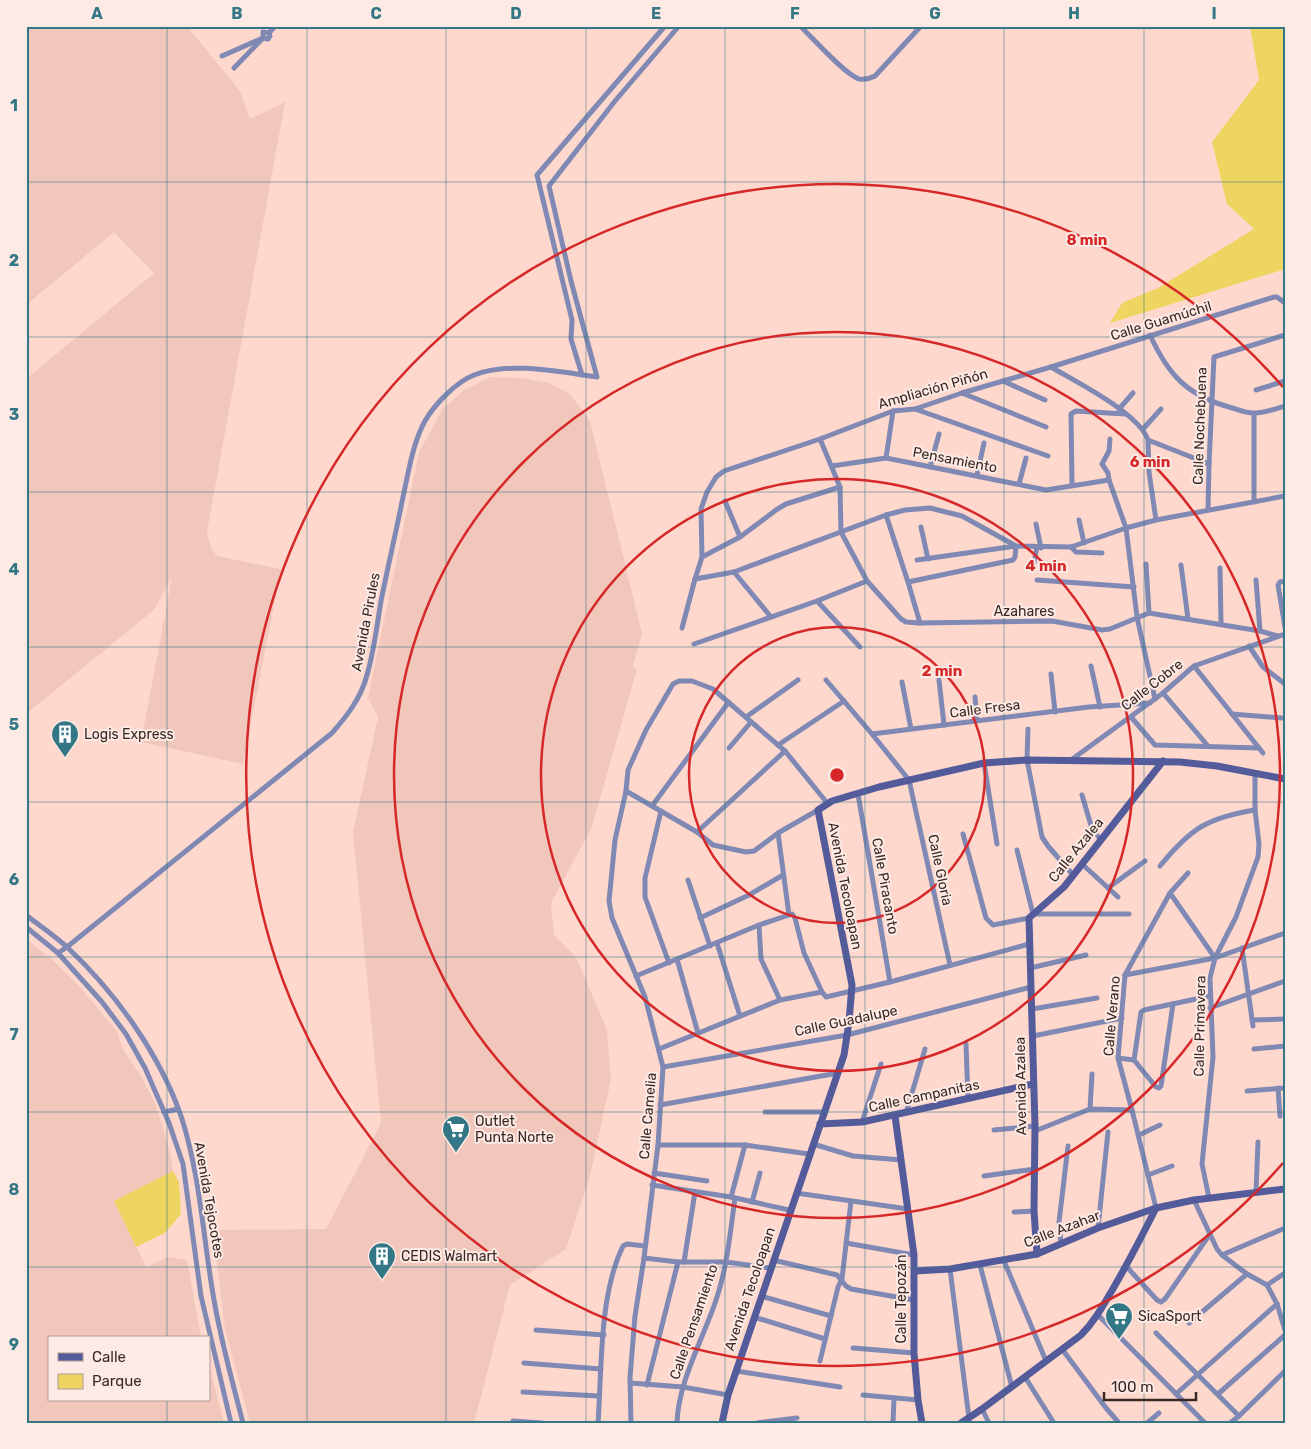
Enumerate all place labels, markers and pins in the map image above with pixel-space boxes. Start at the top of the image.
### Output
building icon: Logis Express [50,719,80,758]
place label: Logis Express [84,726,174,743]
centre of rings [828,766,846,784]
place label: Outlet Punta Norte [475,1113,554,1146]
supermarket icon: Outlet Punta Norte [441,1114,471,1153]
building icon: CEDIS Walmart [367,1241,397,1280]
place label: CEDIS Walmart [401,1248,498,1265]
supermarket icon: SicaSport [1104,1301,1134,1340]
place label: SicaSport [1138,1308,1202,1325]

